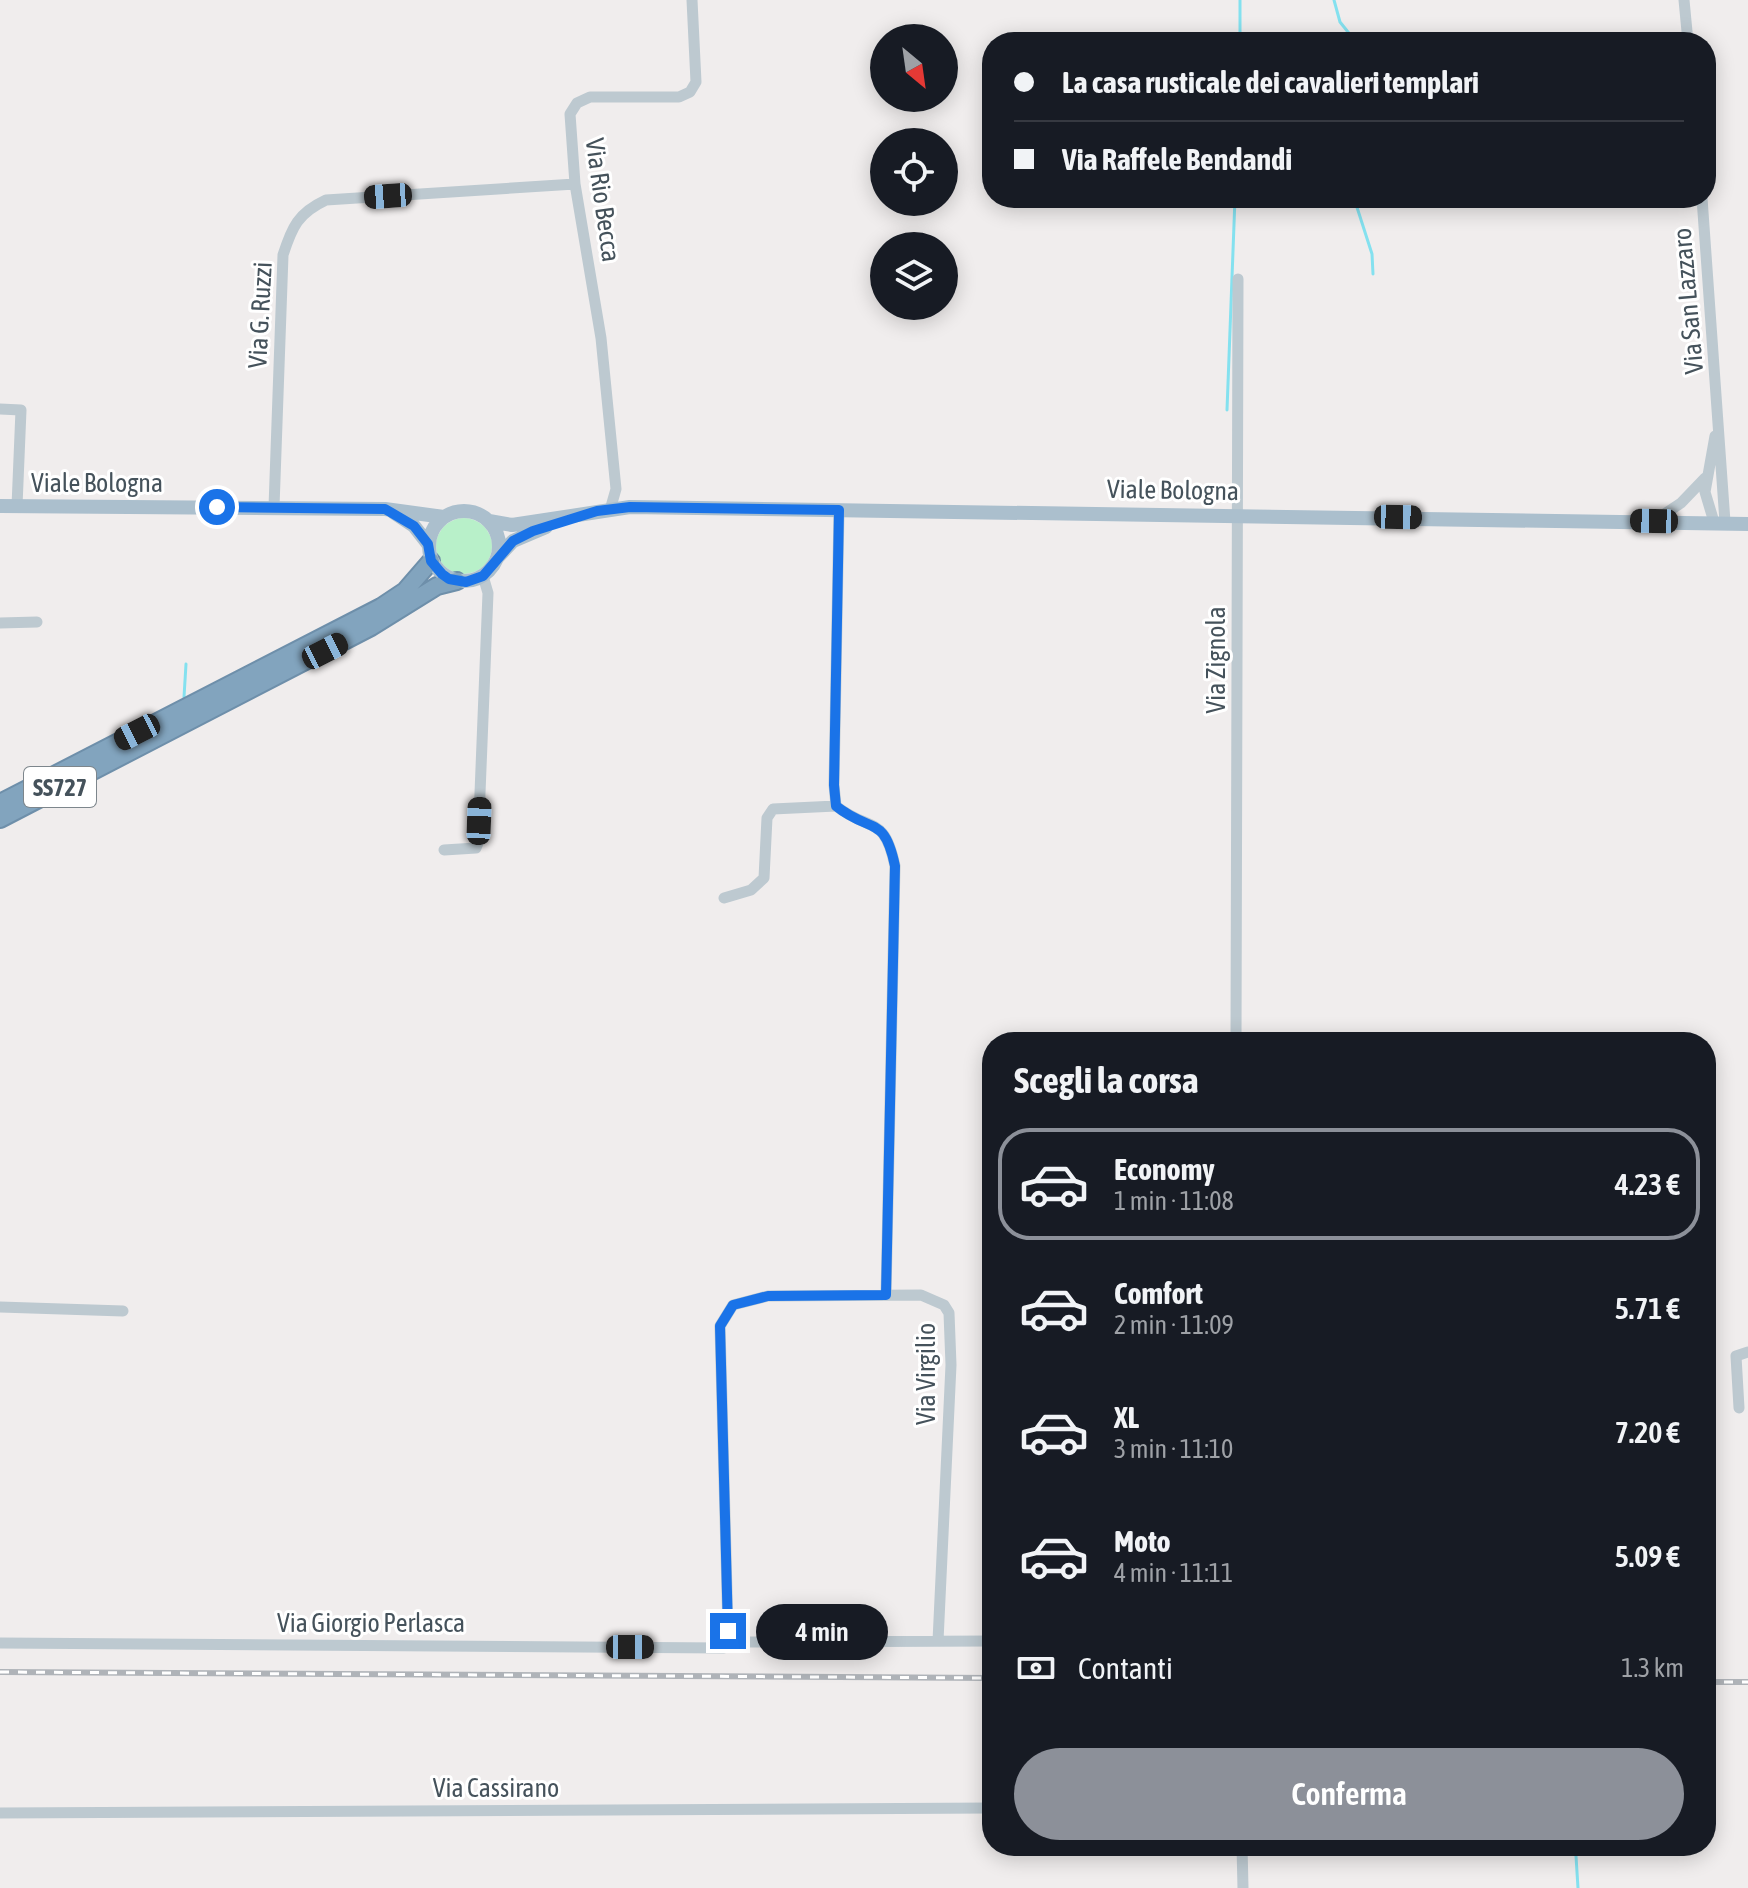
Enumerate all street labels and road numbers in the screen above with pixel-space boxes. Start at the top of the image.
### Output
street label: Via Rio Becca [579,136,627,264]
street label: Via San Lazzaro [1667,227,1709,375]
street label: Via G. Ruzzi [242,261,278,369]
street label: Viale Bologna [31,468,163,498]
street label: Viale Bologna [1107,474,1239,506]
street label: Via Zignola [1201,606,1231,714]
road number: SS727 [24,767,96,807]
street label: Via Virgilio [911,1323,941,1425]
street label: Via Giorgio Perlasca [277,1608,465,1638]
street label: Via Cassirano [433,1773,559,1803]

